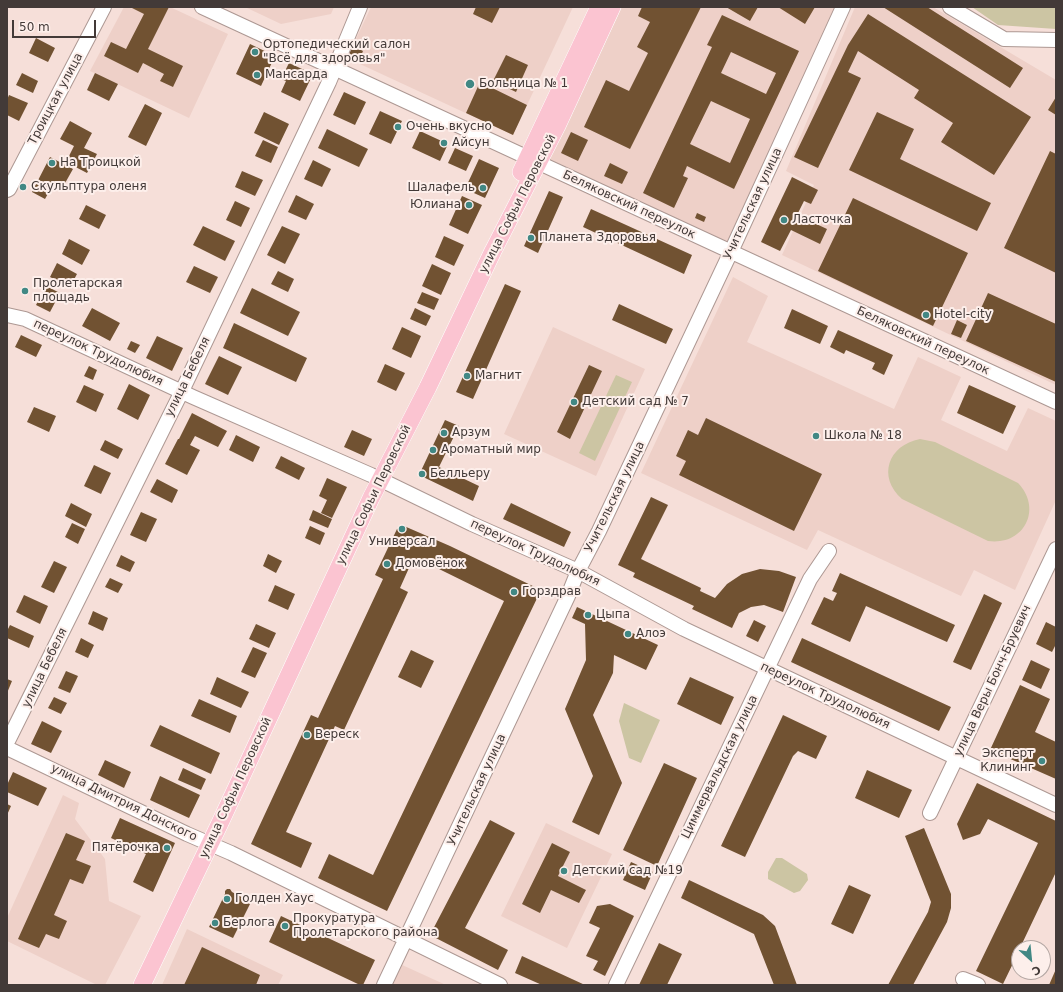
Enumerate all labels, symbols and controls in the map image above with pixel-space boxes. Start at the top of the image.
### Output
scale bar [14,12,98,38]
text: 50 m [19,20,50,34]
place label: Ортопедический салон "Всё для здоровья" [263,38,410,66]
marker: Ортопедический салон "Всё для здоровья" [250,47,260,57]
street label: Троицкая улица [26,51,86,147]
place label: Мансарда [265,68,328,82]
marker: Мансарда [252,70,262,80]
place label: Больница № 1 [479,77,568,91]
marker: Больница № 1 [464,78,476,90]
place label: Очень вкусно [406,120,492,134]
marker: Очень вкусно [393,122,403,132]
street label: улица Софьи Перовской [477,132,559,276]
place label: Айсун [452,136,490,150]
marker: Айсун [439,138,449,148]
street label: Учительская улица [721,146,785,262]
place label: На Троицкой [60,156,141,170]
marker: На Троицкой [47,158,57,168]
street label: Беляковский переулок [560,168,698,242]
place label: Скульптура оленя [31,180,147,194]
place label: Шалафель [407,181,475,195]
marker: Скульптура оленя [18,182,28,192]
marker: Шалафель [478,183,488,193]
place label: Юлиана [410,198,461,212]
marker: Юлиана [464,200,474,210]
place label: Ласточка [792,213,851,227]
marker: Ласточка [779,215,789,225]
place label: Планета Здоровья [539,231,656,245]
marker: Планета Здоровья [526,233,536,243]
place label: Пролетарская площадь [33,277,122,305]
marker: Пролетарская площадь [20,286,30,296]
street label: Беляковский переулок [854,304,992,378]
place label: Hotel-city [934,308,992,322]
marker: Hotel-city [921,310,931,320]
street label: переулок Трудолюбия [31,317,165,389]
street label: улица Бебеля [162,335,214,419]
place label: Магнит [475,369,522,383]
marker: Магнит [462,371,472,381]
place label: Детский сад № 7 [582,395,689,409]
marker: Детский сад № 7 [569,397,579,407]
street label: улица Софьи Перовской [334,423,414,567]
place label: Арзум [452,426,490,440]
marker: Арзум [439,428,449,438]
place label: Школа № 18 [824,429,902,443]
marker: Школа № 18 [811,431,821,441]
street label: Учительская улица [582,439,648,555]
place label: Ароматный мир [441,443,541,457]
marker: Ароматный мир [428,445,438,455]
place label: Белльеру [430,467,490,481]
marker: Белльеру [417,469,427,479]
street label: переулок Трудолюбия [468,517,602,589]
marker: Универсал [397,524,407,534]
place label: Универсал [369,535,435,549]
place label: Домовёнок [395,557,465,571]
marker: Домовёнок [382,559,392,569]
place label: Горздрав [522,585,581,599]
marker: Горздрав [509,587,519,597]
street label: улица Веры Бонч-Бруевич [951,603,1035,759]
place label: Цыпа [596,608,630,622]
marker: Цыпа [583,610,593,620]
street label: улица Бебеля [19,626,71,710]
place label: Алоэ [636,627,666,641]
marker: Алоэ [623,629,633,639]
street label: переулок Трудолюбия [758,660,892,732]
street label: Циммервальдская улица [679,693,761,841]
street label: улица Софьи Перовской [197,715,275,861]
place label: Вереск [315,728,359,742]
marker: Вереск [302,730,312,740]
street label: Учительская улица [445,732,509,848]
place label: Эксперт Клининг [980,747,1034,775]
marker: Эксперт Клининг [1037,756,1047,766]
street label: улица Дмитрия Донского [49,761,199,845]
place label: Пятёрочка [92,841,159,855]
marker: Пятёрочка [162,843,172,853]
place label: Детский сад №19 [572,864,683,878]
marker: Детский сад №19 [559,866,569,876]
place label: Голден Хаус [235,892,314,906]
marker: Голден Хаус [222,894,232,904]
place label: Прокуратура Пролетарского района [293,912,438,940]
place label: Берлога [223,916,275,930]
marker: Берлога [210,918,220,928]
marker: Прокуратура Пролетарского района [280,921,290,931]
north arrow [1011,940,1051,980]
text: С [1030,963,1043,978]

